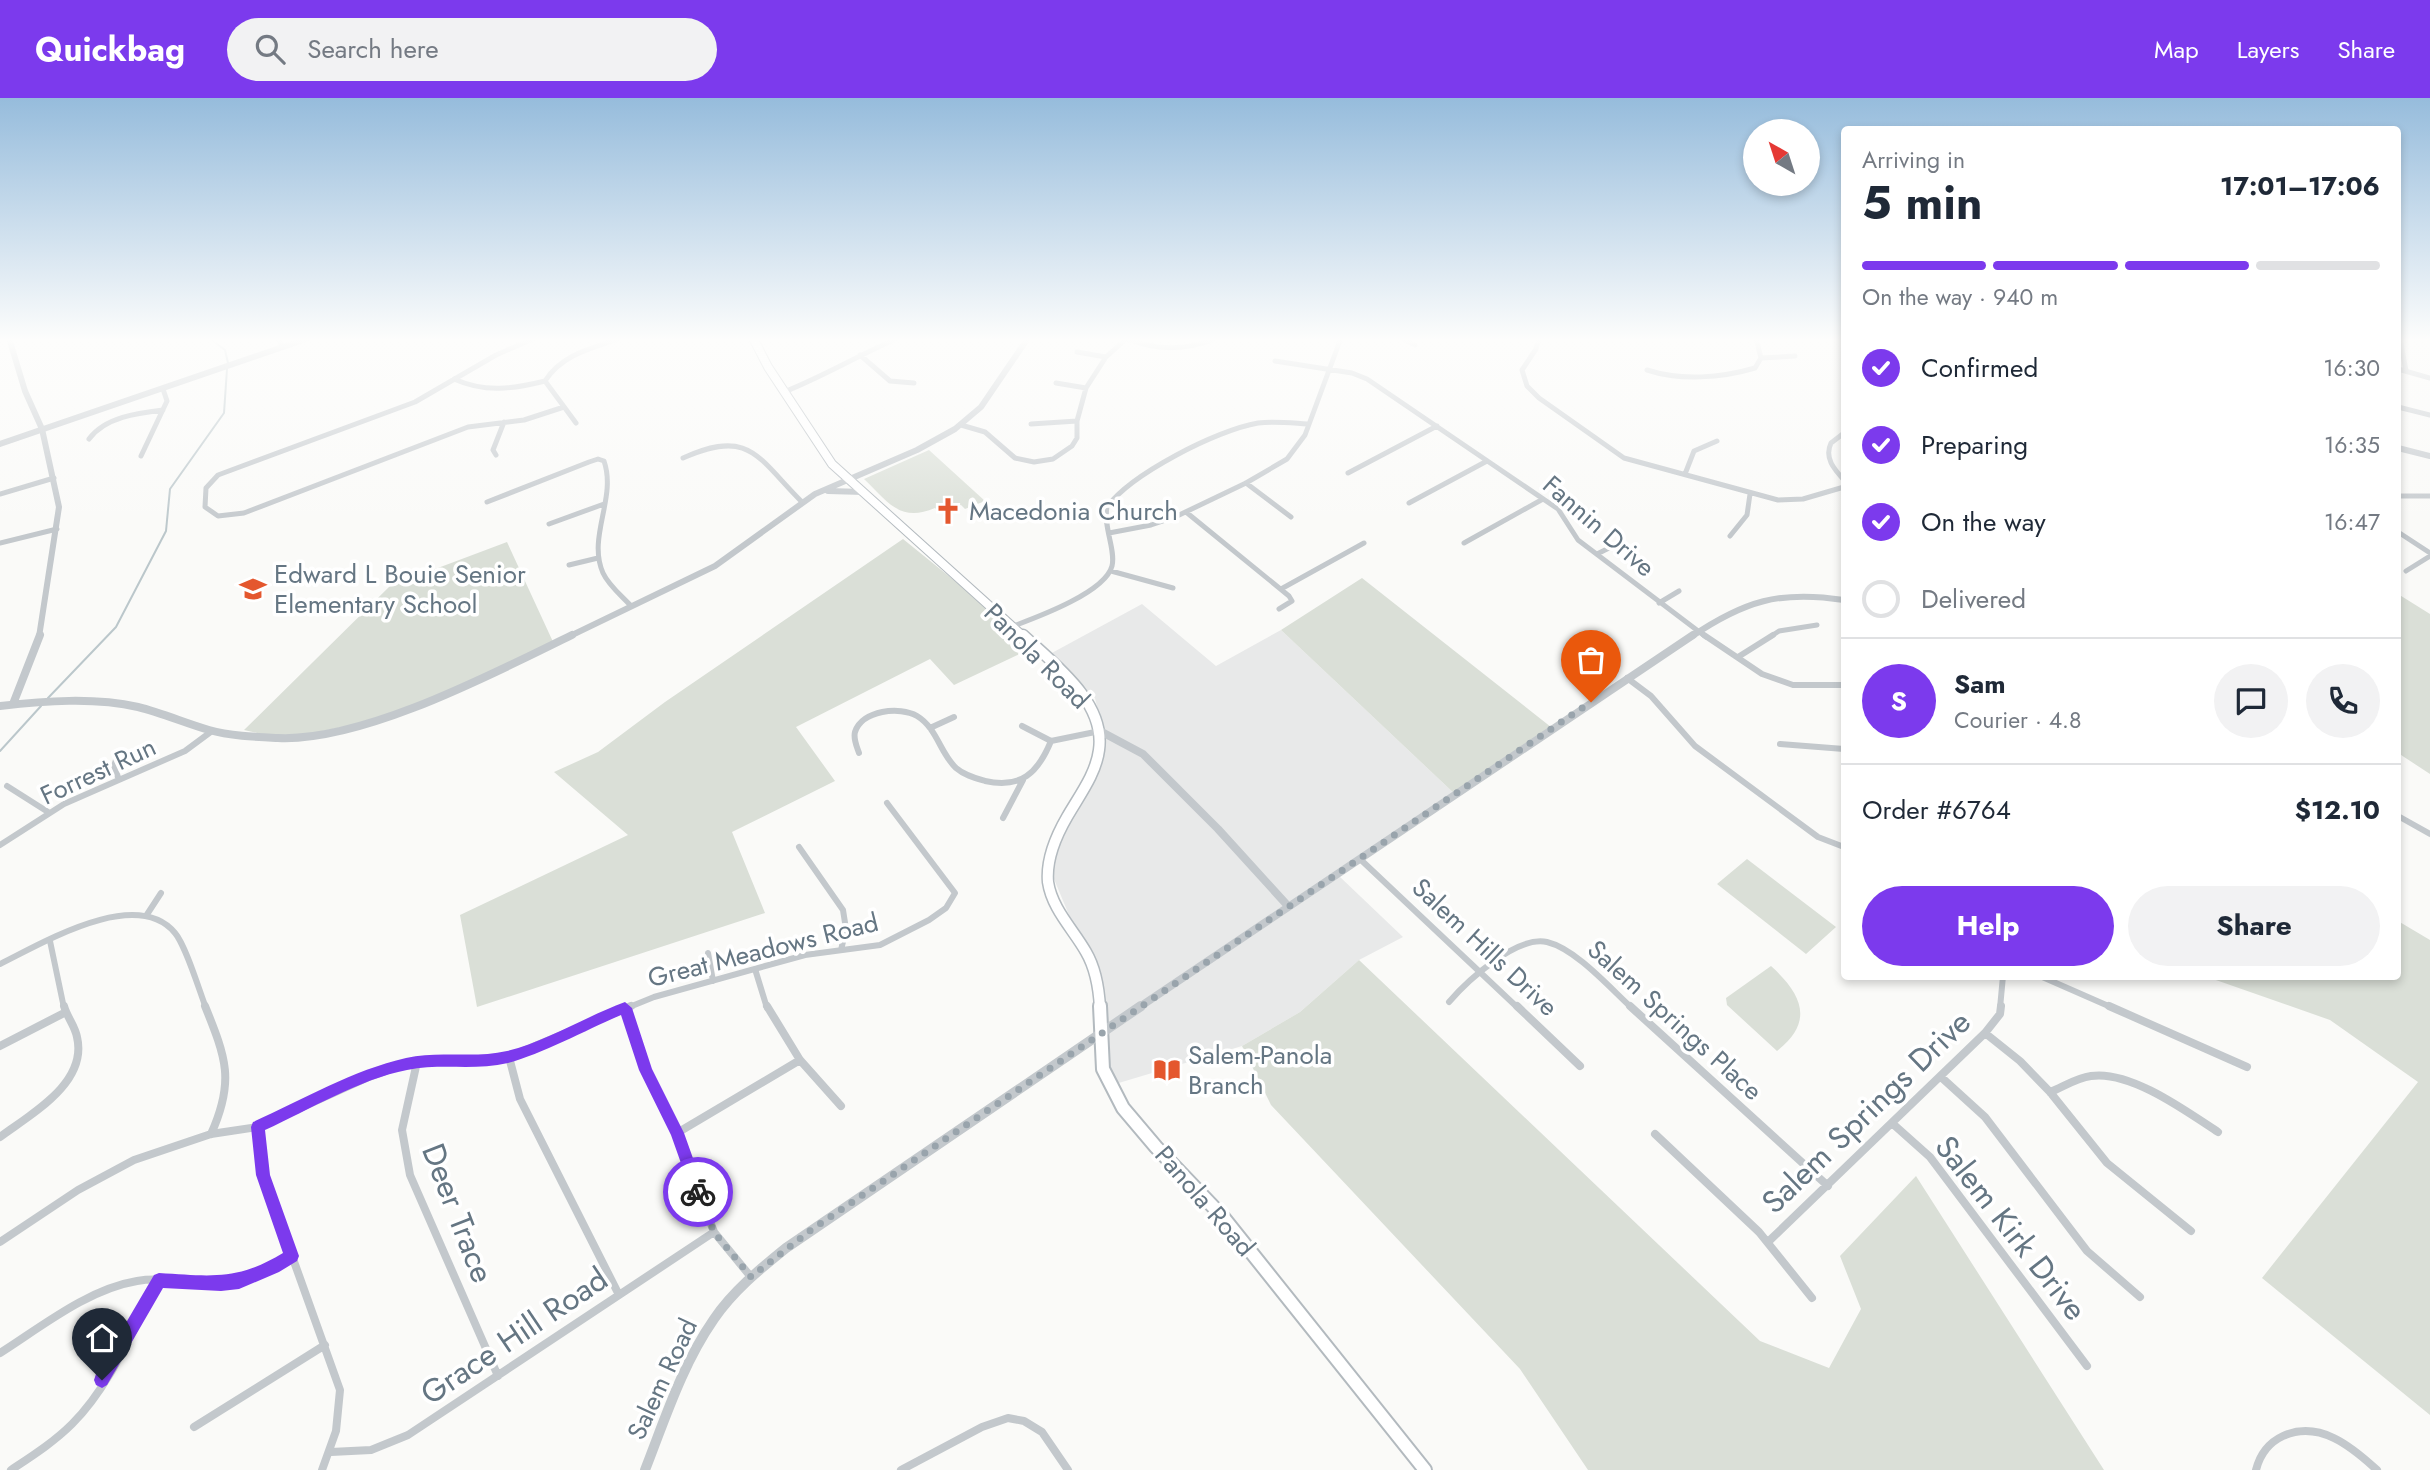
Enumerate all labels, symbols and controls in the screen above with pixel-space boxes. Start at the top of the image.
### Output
search box [227,18,717,81]
text: Quickbag [35,26,185,73]
icon: search [251,30,289,68]
text: Search here [307,30,439,68]
text: Map [2154,32,2199,67]
text: Layers [2237,32,2299,67]
text: Share [2337,32,2395,67]
north arrow [1743,119,1820,196]
map controls [1743,119,1820,196]
text: Arriving in [1862,143,1965,177]
text: 17:01–17:06 [2220,167,2380,205]
text: 5 min [1862,170,1982,236]
text: On the way · 940 m [1862,280,2058,314]
icon: check [1862,349,1900,387]
text: Confirmed [1921,349,2038,387]
text: 16:30 [2323,351,2380,385]
icon: check [1862,426,1900,464]
text: Preparing [1921,426,2028,464]
text: 16:35 [2324,428,2380,462]
street label: Fannin Drive [1534,466,1664,586]
place label: Macedonia Church [969,492,1178,530]
church icon: Macedonia Church [933,496,963,526]
icon: check [1862,503,1900,541]
text: On the way [1921,503,2046,541]
text: 16:47 [2324,505,2380,539]
place label: Edward L Bouie Senior Elementary School [274,555,526,623]
school or university icon: Edward L Bouie Senior Elementary School [238,574,268,604]
text: Delivered [1921,580,2026,618]
street label: Panola Road [975,594,1099,718]
pin [1561,630,1621,702]
icon: bag [1572,641,1610,679]
button: chat [2214,664,2288,738]
button: phone [2306,664,2380,738]
text: Sam [1954,665,2006,703]
text: S [1891,682,1907,720]
text: Courier · 4.8 [1954,703,2082,737]
street label: Forrest Run [34,728,162,814]
text: Order #6764 [1862,791,2011,829]
text: $12.10 [2295,791,2380,829]
street label: Salem Hills Drive [1403,869,1567,1025]
button: Help [1862,886,2114,966]
button: Share [2128,886,2380,966]
street label: Great Meadows Road [644,903,882,997]
street label: Salem Springs Place [1579,931,1771,1109]
street label: Salem Springs Drive [1751,1000,1981,1224]
place label: Salem-Panola Branch [1188,1036,1332,1104]
library icon: Salem-Panola Branch [1152,1055,1182,1085]
street label: Salem Kirk Drive [1924,1126,2098,1330]
street label: Deer Trace [410,1137,506,1289]
street label: Panola Road [1146,1137,1264,1265]
courier [663,1157,733,1227]
icon: bike [679,1173,717,1211]
street label: Grace Hill Road [411,1256,617,1416]
pin [72,1308,132,1380]
street label: Salem Road [617,1312,707,1446]
icon: home [83,1319,121,1357]

